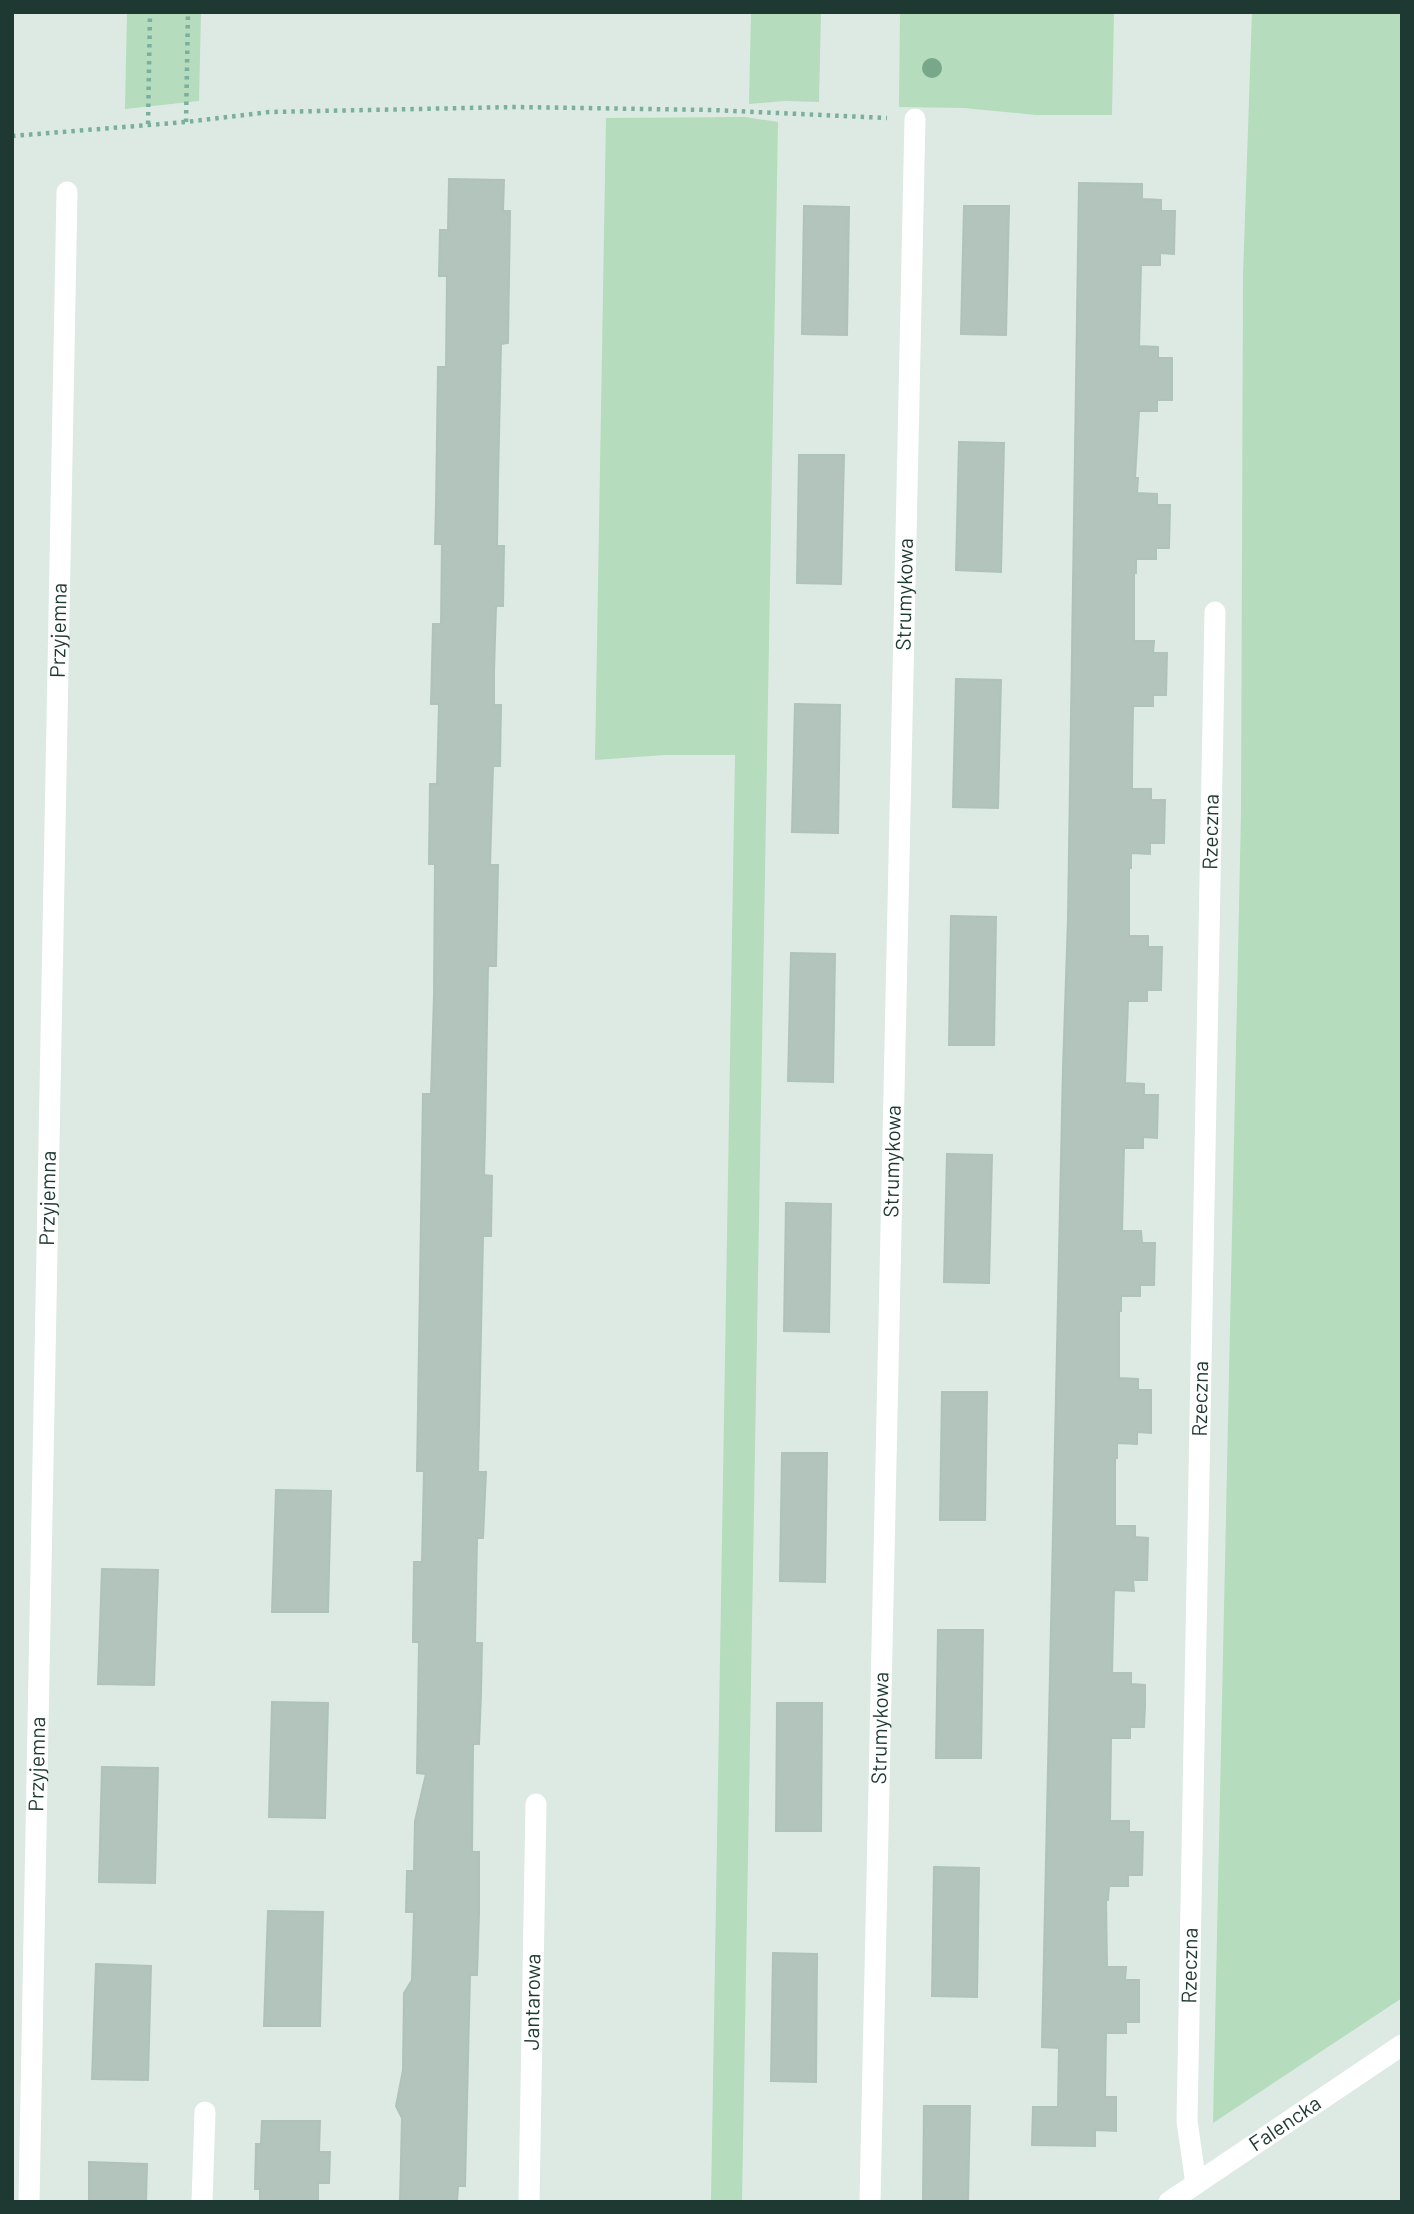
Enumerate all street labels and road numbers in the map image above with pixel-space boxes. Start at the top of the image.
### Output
street label: Strumykowa [890,538,917,651]
street label: Przyjemna [44,583,71,678]
street label: Rzeczna [1196,794,1223,870]
street label: Strumykowa [877,1105,905,1218]
street label: Przyjemna [33,1150,60,1246]
street label: Rzeczna [1186,1361,1212,1437]
street label: Strumykowa [865,1672,892,1785]
street label: Przyjemna [22,1716,49,1812]
street label: Rzeczna [1175,1927,1202,2004]
street label: Jantarowa [518,1953,544,2051]
street label: Falencka [1244,2089,1325,2156]

